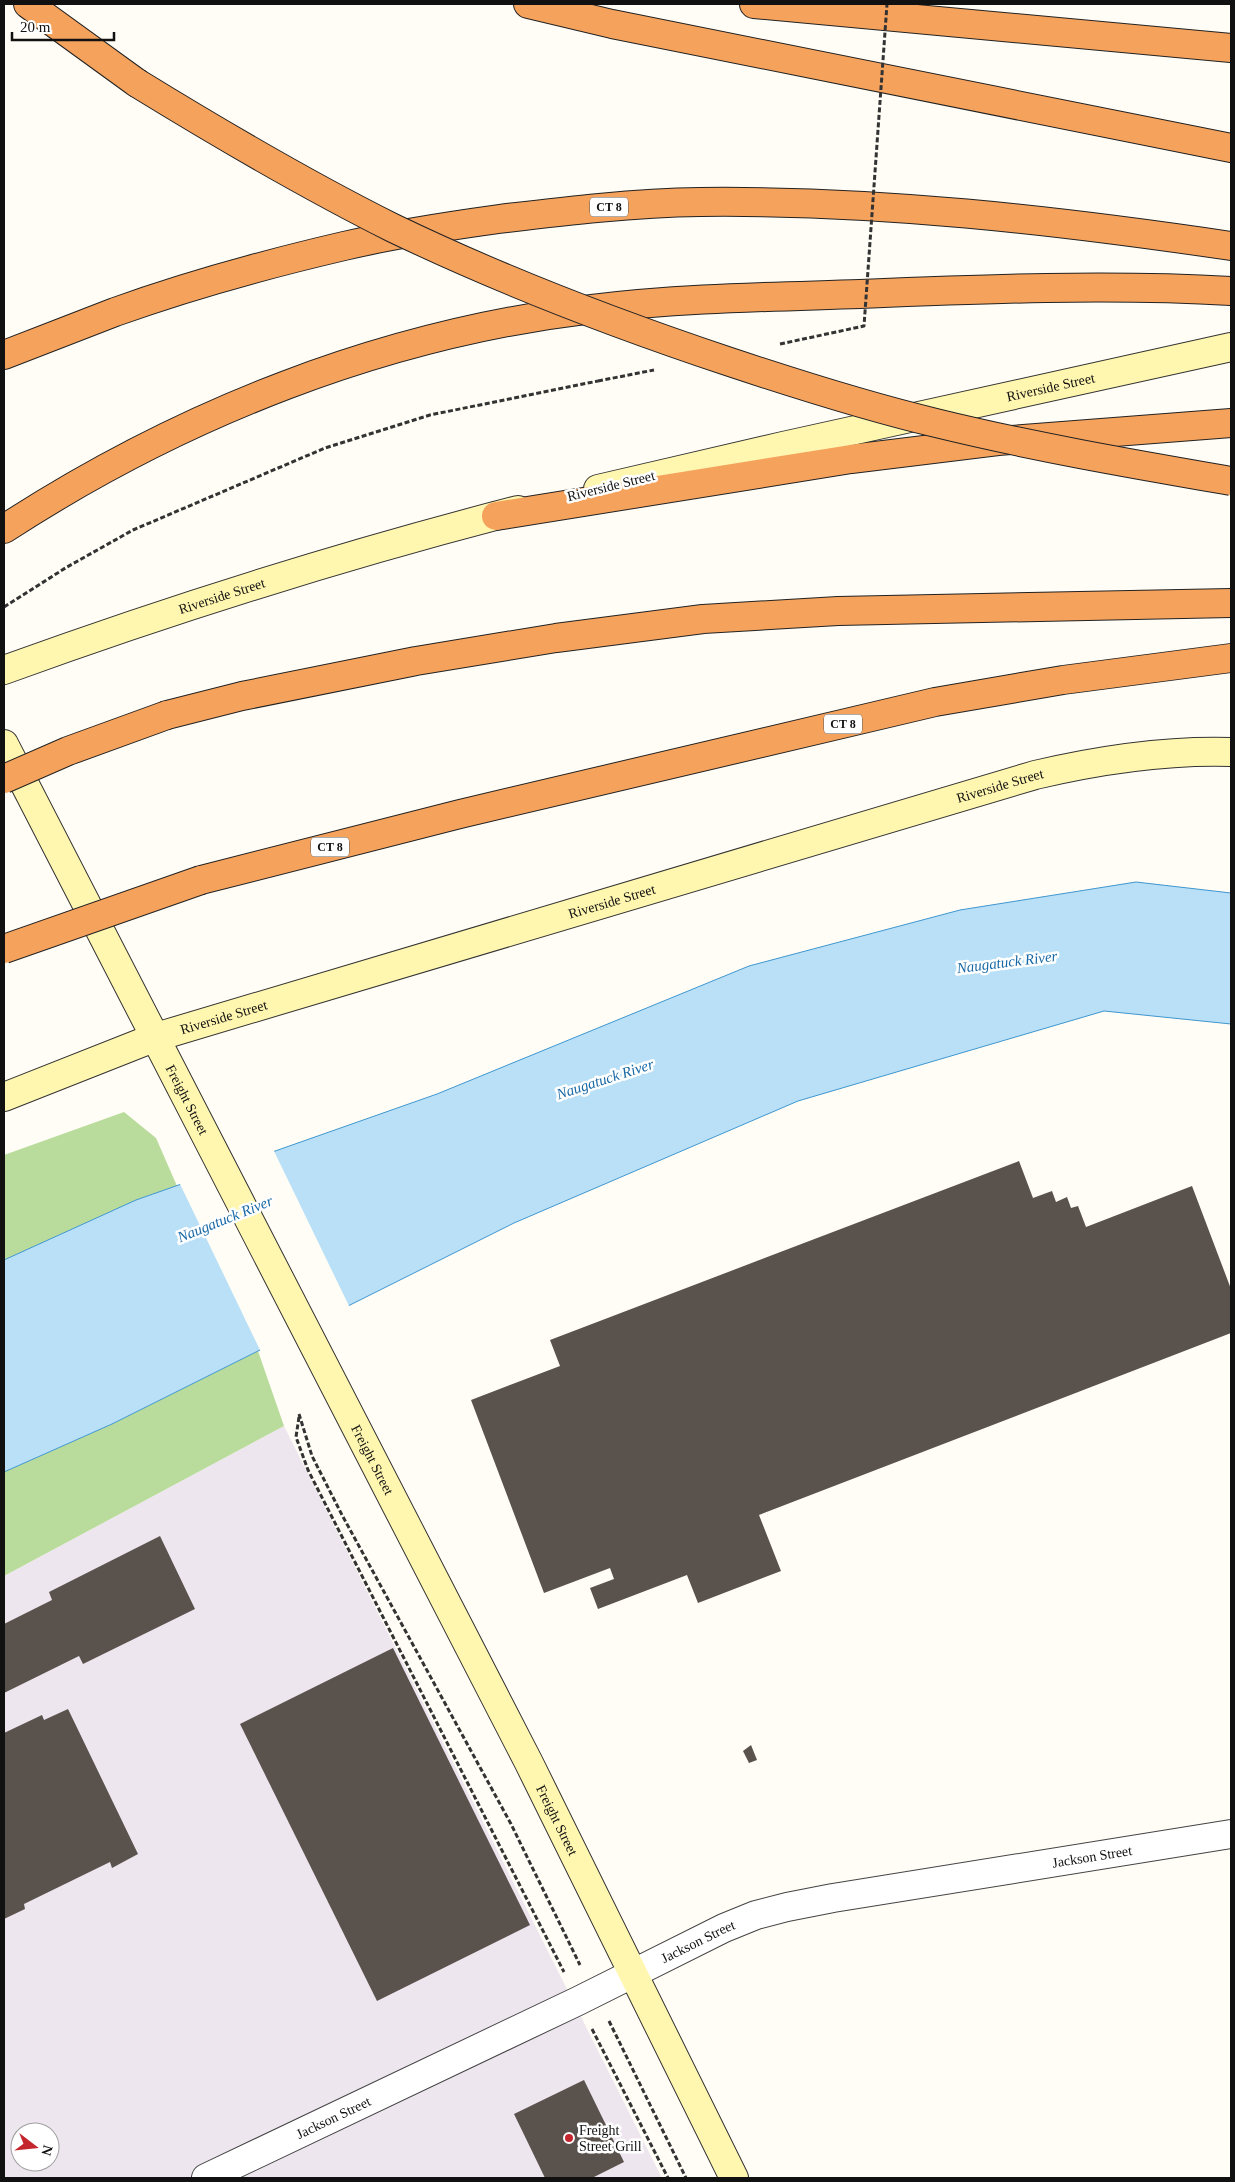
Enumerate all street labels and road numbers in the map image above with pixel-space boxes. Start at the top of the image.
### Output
road number: CT 8 [590,198,628,216]
street label: Riverside Street [1005,370,1096,404]
street label: Riverside Street [566,468,656,504]
street label: Riverside Street [177,575,267,617]
road number: CT 8 [824,714,862,734]
street label: Riverside Street [955,766,1045,805]
road number: CT 8 [311,838,349,856]
street label: Riverside Street [567,881,657,921]
street label: Riverside Street [178,997,269,1037]
street label: Freight Street [163,1062,211,1137]
street label: Freight Street [348,1422,397,1497]
street label: Freight Street [534,1782,581,1858]
street label: Jackson Street [1051,1843,1133,1870]
street label: Jackson Street [659,1917,737,1966]
street label: Jackson Street [294,2093,373,2141]

